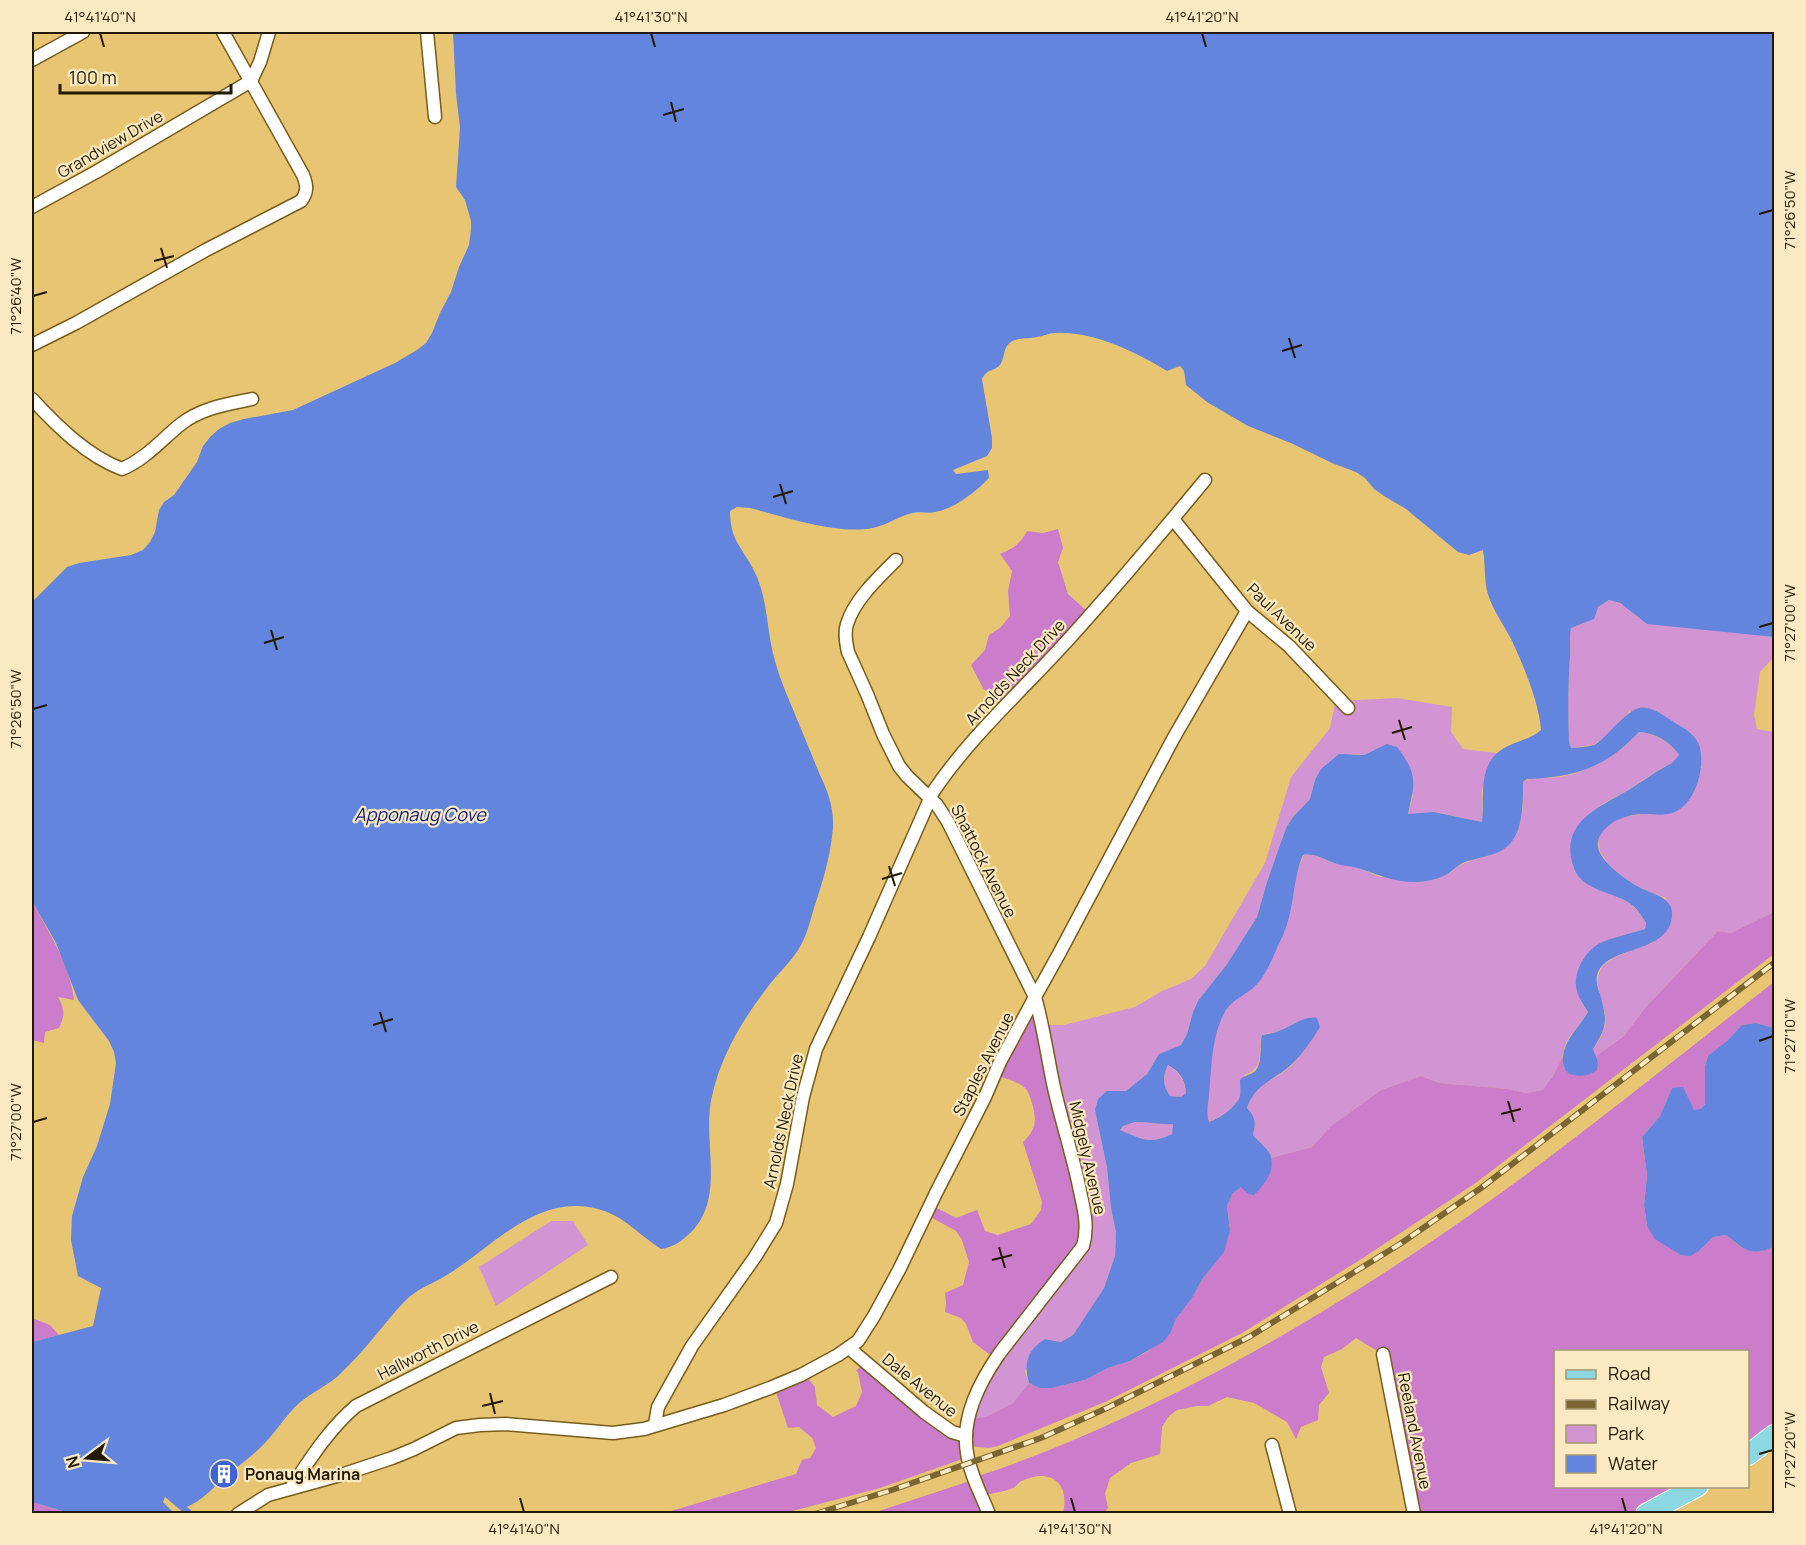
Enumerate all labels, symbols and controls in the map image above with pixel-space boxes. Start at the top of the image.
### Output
text: 41°41'40"N [64,6,136,27]
text: 41°41'30"N [615,6,687,27]
text: 41°41'20"N [1165,6,1239,27]
scale bar [60,57,231,95]
text: 100 m [69,65,117,89]
street label: Grandview Drive [53,105,167,183]
text: 71°26'50"W [1779,171,1800,249]
text: 71°26'40"W [5,257,26,335]
street label: Paul Avenue [1242,578,1322,656]
text: 71°27'00"W [1779,584,1800,662]
street label: Arnolds Neck Drive [960,614,1070,730]
text: 71°26'50"W [5,670,26,748]
street label: Shattock Avenue [946,801,1022,921]
water label: Apponaug Cove [354,802,487,826]
text: 71°27'10"W [1779,999,1800,1073]
street label: Staples Avenue [947,1008,1019,1120]
street label: Arnolds Neck Drive [758,1052,808,1190]
text: 71°27'00"W [5,1083,26,1161]
street label: Midgely Avenue [1064,1099,1112,1217]
street label: Hallworth Drive [374,1315,482,1385]
street label: Dale Avenue [878,1348,962,1422]
legend [1554,1350,1749,1488]
text: Road [1608,1361,1651,1385]
street label: Reeland Avenue [1393,1371,1437,1491]
text: Railway [1608,1391,1670,1415]
text: 71°27'20"W [1779,1411,1800,1489]
text: Park [1608,1421,1645,1445]
north arrow [57,1428,117,1488]
text: Water [1608,1451,1658,1475]
text: N [60,1454,85,1471]
building icon: Ponaug Marina [208,1458,240,1490]
place label: Ponaug Marina [245,1463,360,1485]
text: 41°41'40"N [488,1518,560,1539]
text: 41°41'30"N [1039,1518,1111,1539]
text: 41°41'20"N [1589,1518,1663,1539]

